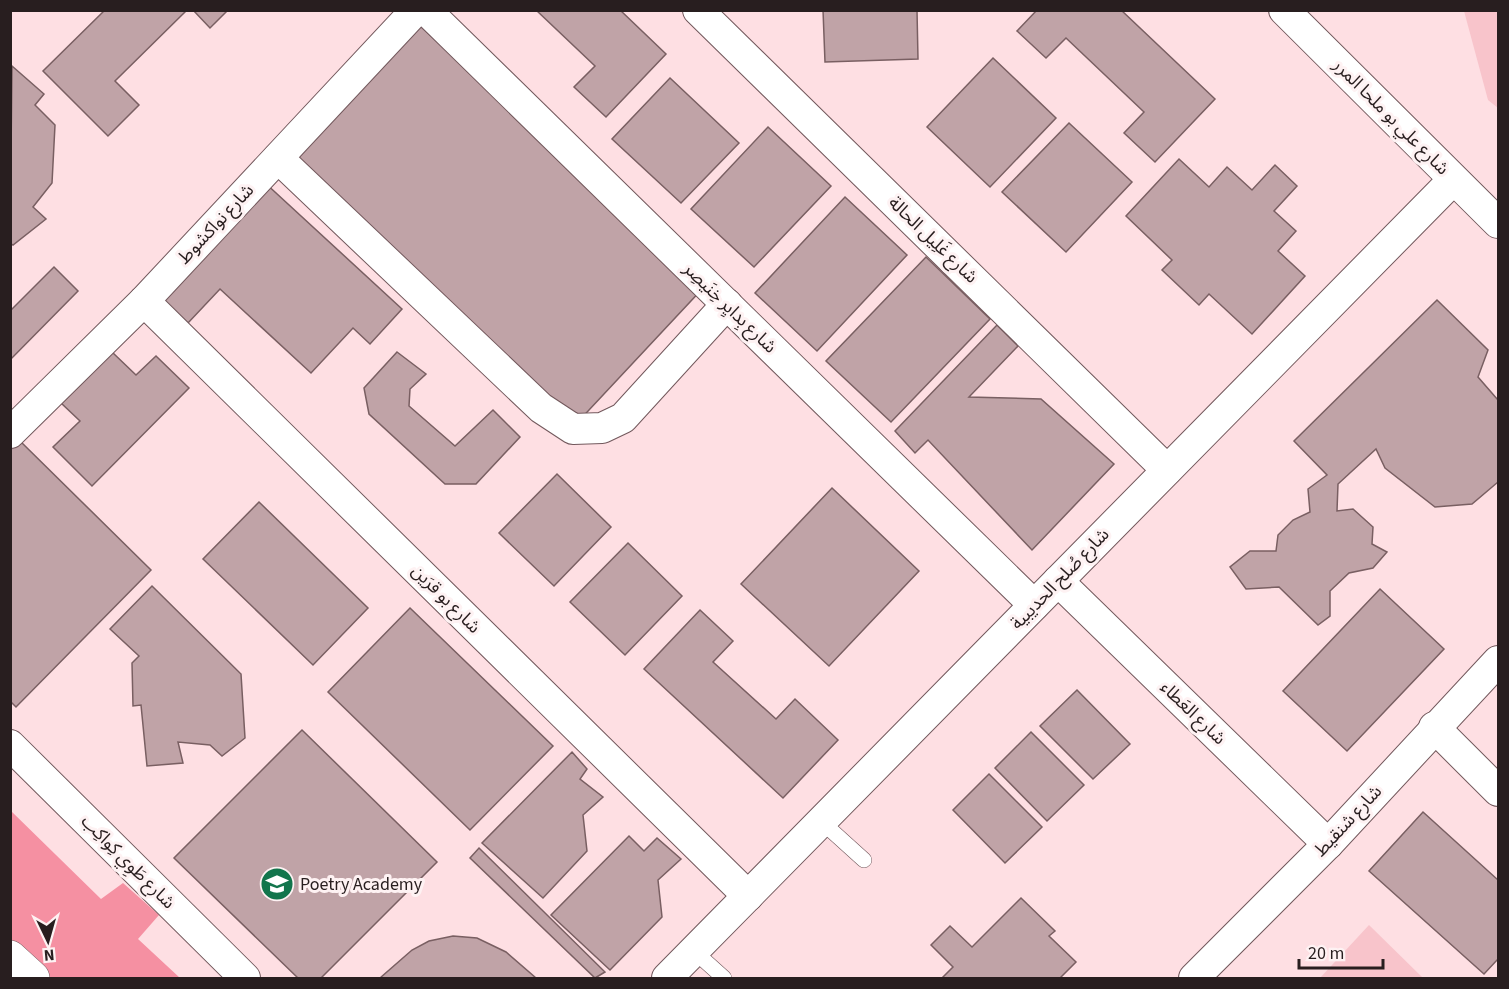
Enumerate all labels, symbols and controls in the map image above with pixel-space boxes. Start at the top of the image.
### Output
street label: شارع علي بو ملحا المرر [1326,53,1455,181]
street label: شارع نواكشوط [172,178,261,270]
street label: شارع غَلِيل الحالة [882,191,983,290]
street label: شارع بِدايِر خِنَيصِر [676,256,782,360]
street label: شارع صُلح الحديبية [1005,523,1116,636]
street label: شارع بو قرَين [405,559,486,640]
street label: شارع العَطاء [1154,675,1231,751]
street label: شارع شنقيط [1308,780,1388,863]
street label: شارع طَوِي كِواكِب [74,809,181,916]
school or university icon: Poetry Academy [259,866,295,902]
place label: Poetry Academy [300,872,423,897]
north arrow [18,911,78,971]
scale bar [1299,932,1383,970]
text: 20 m [1308,941,1344,966]
text: N [43,944,55,966]

